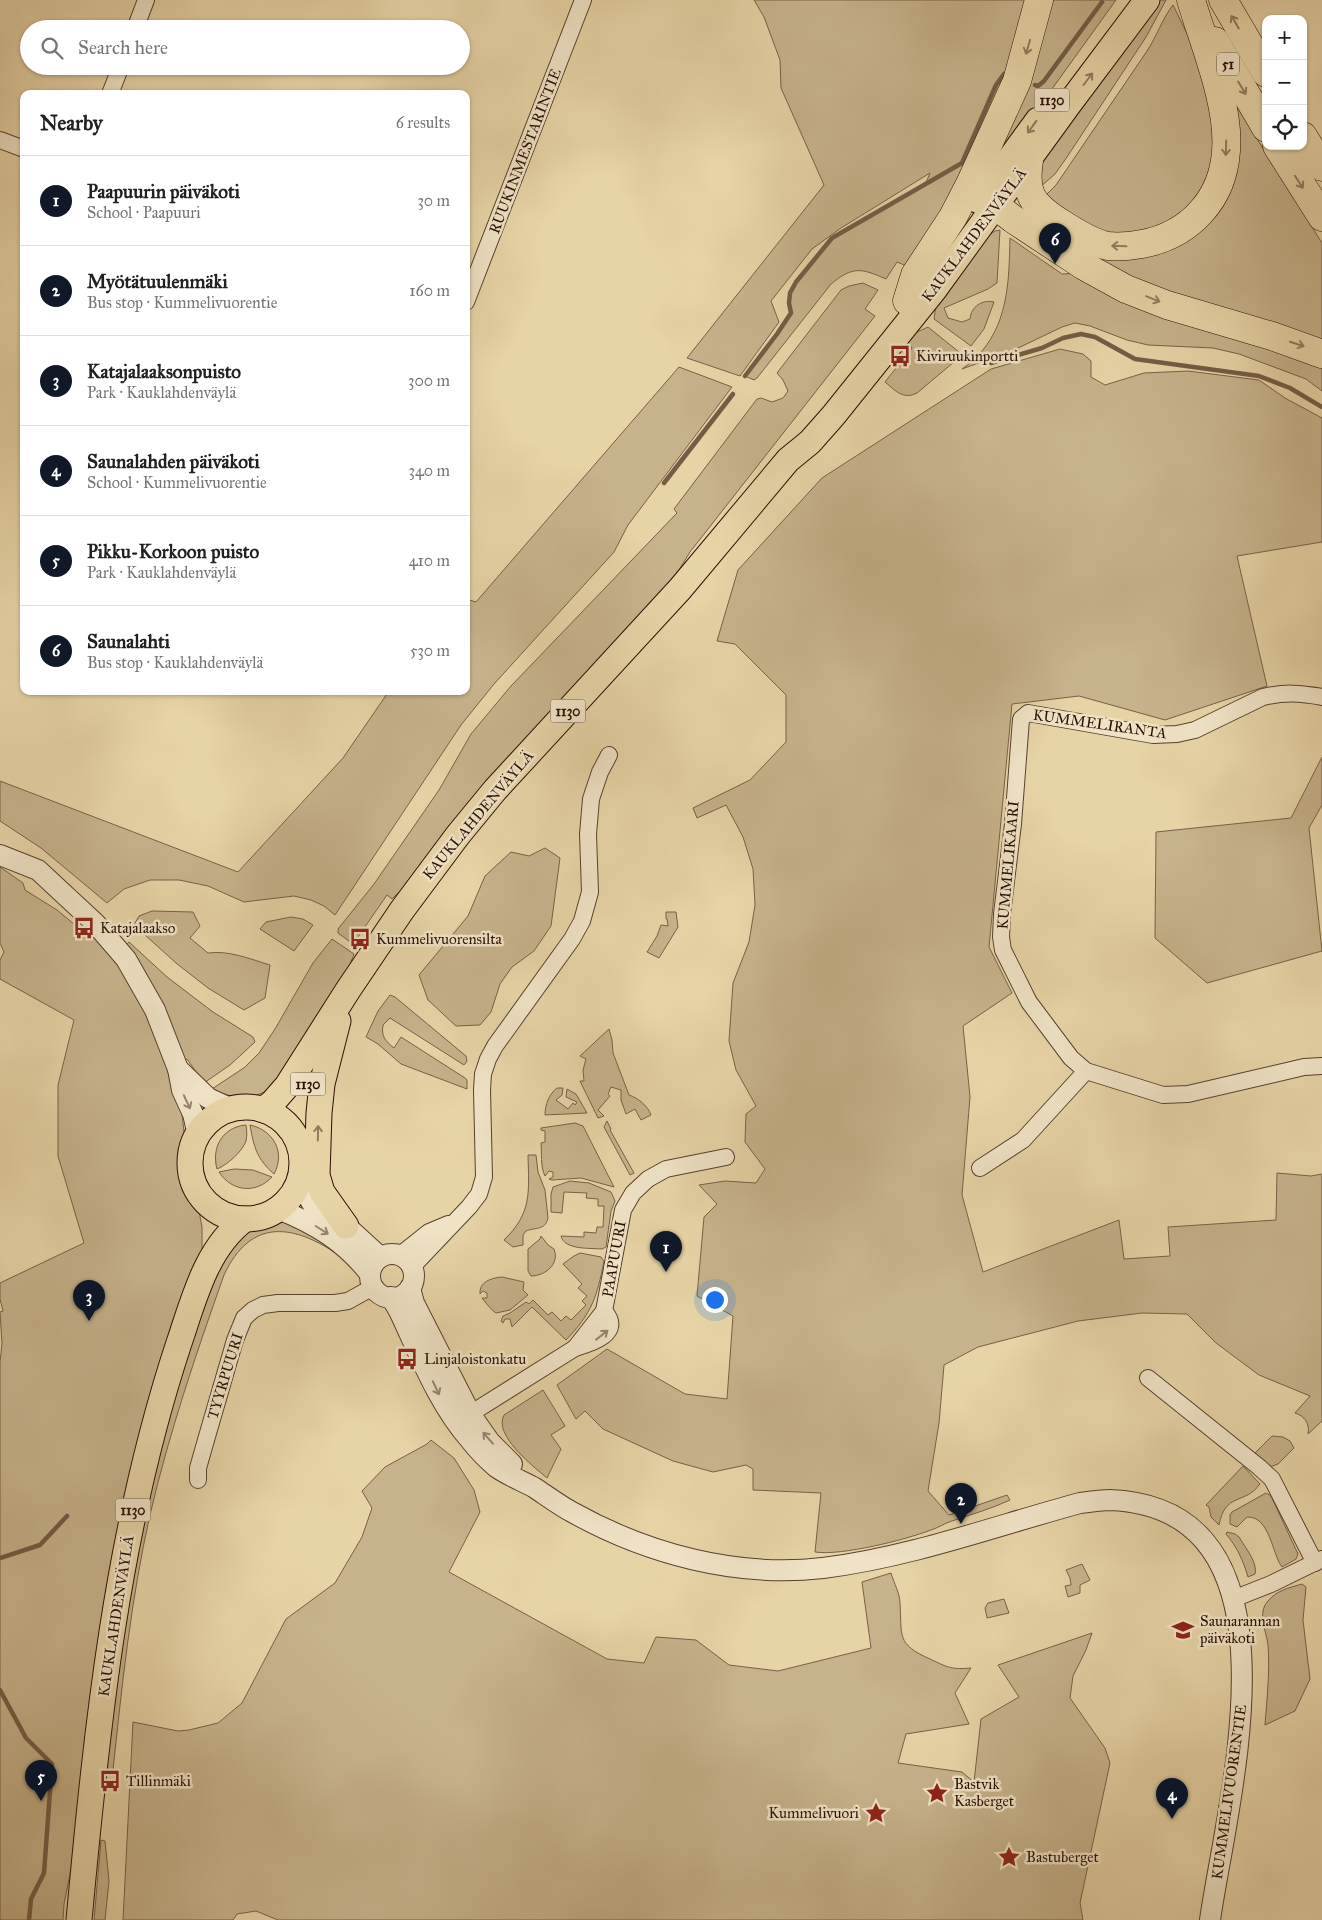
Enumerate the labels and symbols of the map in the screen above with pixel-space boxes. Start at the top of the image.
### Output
one-way arrow [1230,15,1240,29]
one-way arrow [1022,39,1032,55]
road number: 51 [1217,52,1239,76]
street label: RUUKINMESTARINTIE [485,66,565,236]
one-way arrow [1083,72,1093,86]
one-way arrow [1237,81,1247,95]
road number: 1130 [1034,88,1070,112]
one-way arrow [1027,120,1037,134]
one-way arrow [1221,139,1230,155]
street label: KAUKLAHDENVÄYLÄ [918,165,1030,305]
one-way arrow [1294,175,1304,189]
pin: 6 [1039,223,1071,264]
one-way arrow [1111,241,1128,251]
one-way arrow [1145,296,1160,305]
one-way arrow [1289,340,1305,350]
bus stop icon: Kiviruukinportti [887,343,913,369]
place label: Kiviruukinportti [916,347,1018,365]
road number: 1130 [550,699,586,722]
street label: KUMMELIRANTA [1032,706,1168,742]
street label: KAUKLAHDENVÄYLÄ [419,747,537,883]
street label: KUMMELIKAARI [993,800,1023,930]
bus stop icon: Katajalaakso [71,915,97,941]
place label: Katajalaakso [100,919,176,937]
bus stop icon: Kummelivuorensilta [347,926,373,952]
place label: Kummelivuorensilta [376,930,502,948]
road number: 1130 [290,1072,326,1096]
one-way arrow [183,1094,192,1109]
one-way arrow [314,1125,323,1141]
street label: PAAPUURI [598,1219,630,1299]
one-way arrow [315,1225,329,1236]
pin: 1 [650,1231,682,1272]
pin: 3 [73,1280,105,1321]
your location [702,1287,728,1313]
one-way arrow [596,1330,609,1341]
street label: TYYRPUURI [203,1331,247,1421]
bus stop icon: Linjaloistonkatu [394,1346,420,1372]
place label: Linjaloistonkatu [424,1350,526,1368]
one-way arrow [432,1380,441,1395]
one-way arrow [482,1432,493,1445]
pin: 2 [945,1483,977,1524]
road number: 1130 [116,1498,150,1522]
street label: KAUKLAHDENVÄYLÄ [94,1534,138,1698]
place label: Saunarannan päiväkoti [1199,1612,1280,1647]
school or university icon: Saunarannan päiväkoti [1170,1617,1196,1643]
street label: KUMMELIVUORENTIE [1208,1703,1250,1881]
pin: 5 [25,1760,57,1801]
bus stop icon: Tillinmäki [97,1768,123,1794]
place label: Tillinmäki [126,1772,191,1790]
place label: Bastvik Kasberget [954,1775,1015,1810]
pin: 4 [1156,1778,1188,1819]
place icon: Bastvik Kasberget [924,1780,950,1806]
place icon: Kummelivuori [863,1800,889,1826]
place label: Kummelivuori [769,1804,859,1822]
place icon: Bastuberget [996,1844,1022,1870]
place label: Bastuberget [1026,1848,1099,1866]

